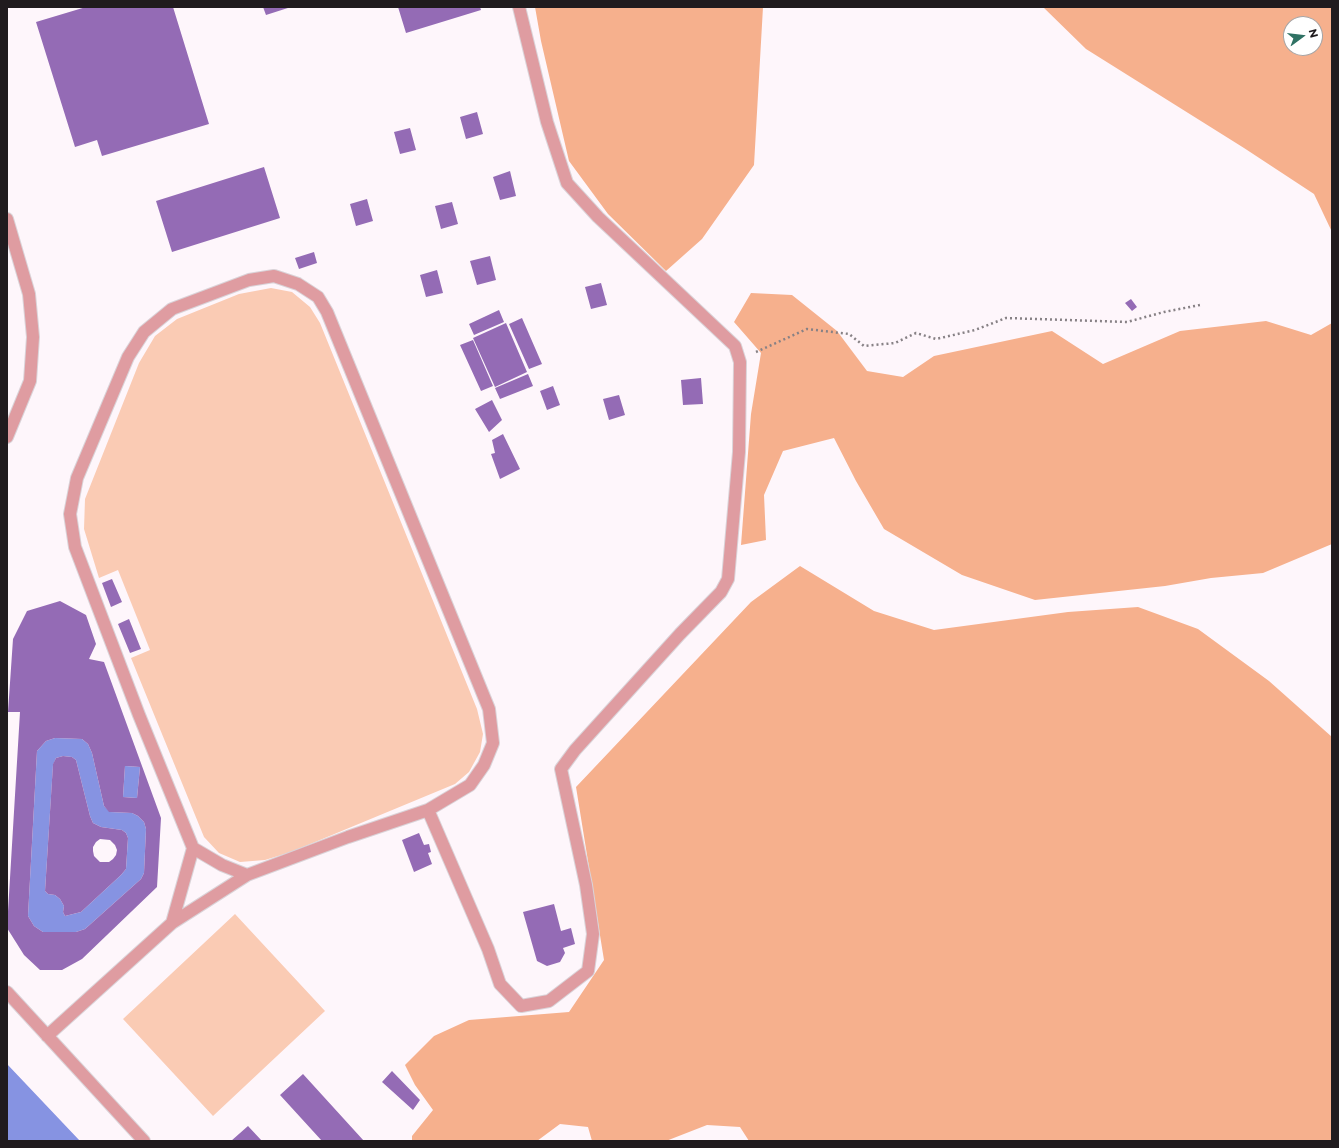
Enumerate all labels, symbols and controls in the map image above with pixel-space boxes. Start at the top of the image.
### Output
north arrow [1283,16,1323,56]
text: N [1306,27,1322,39]

